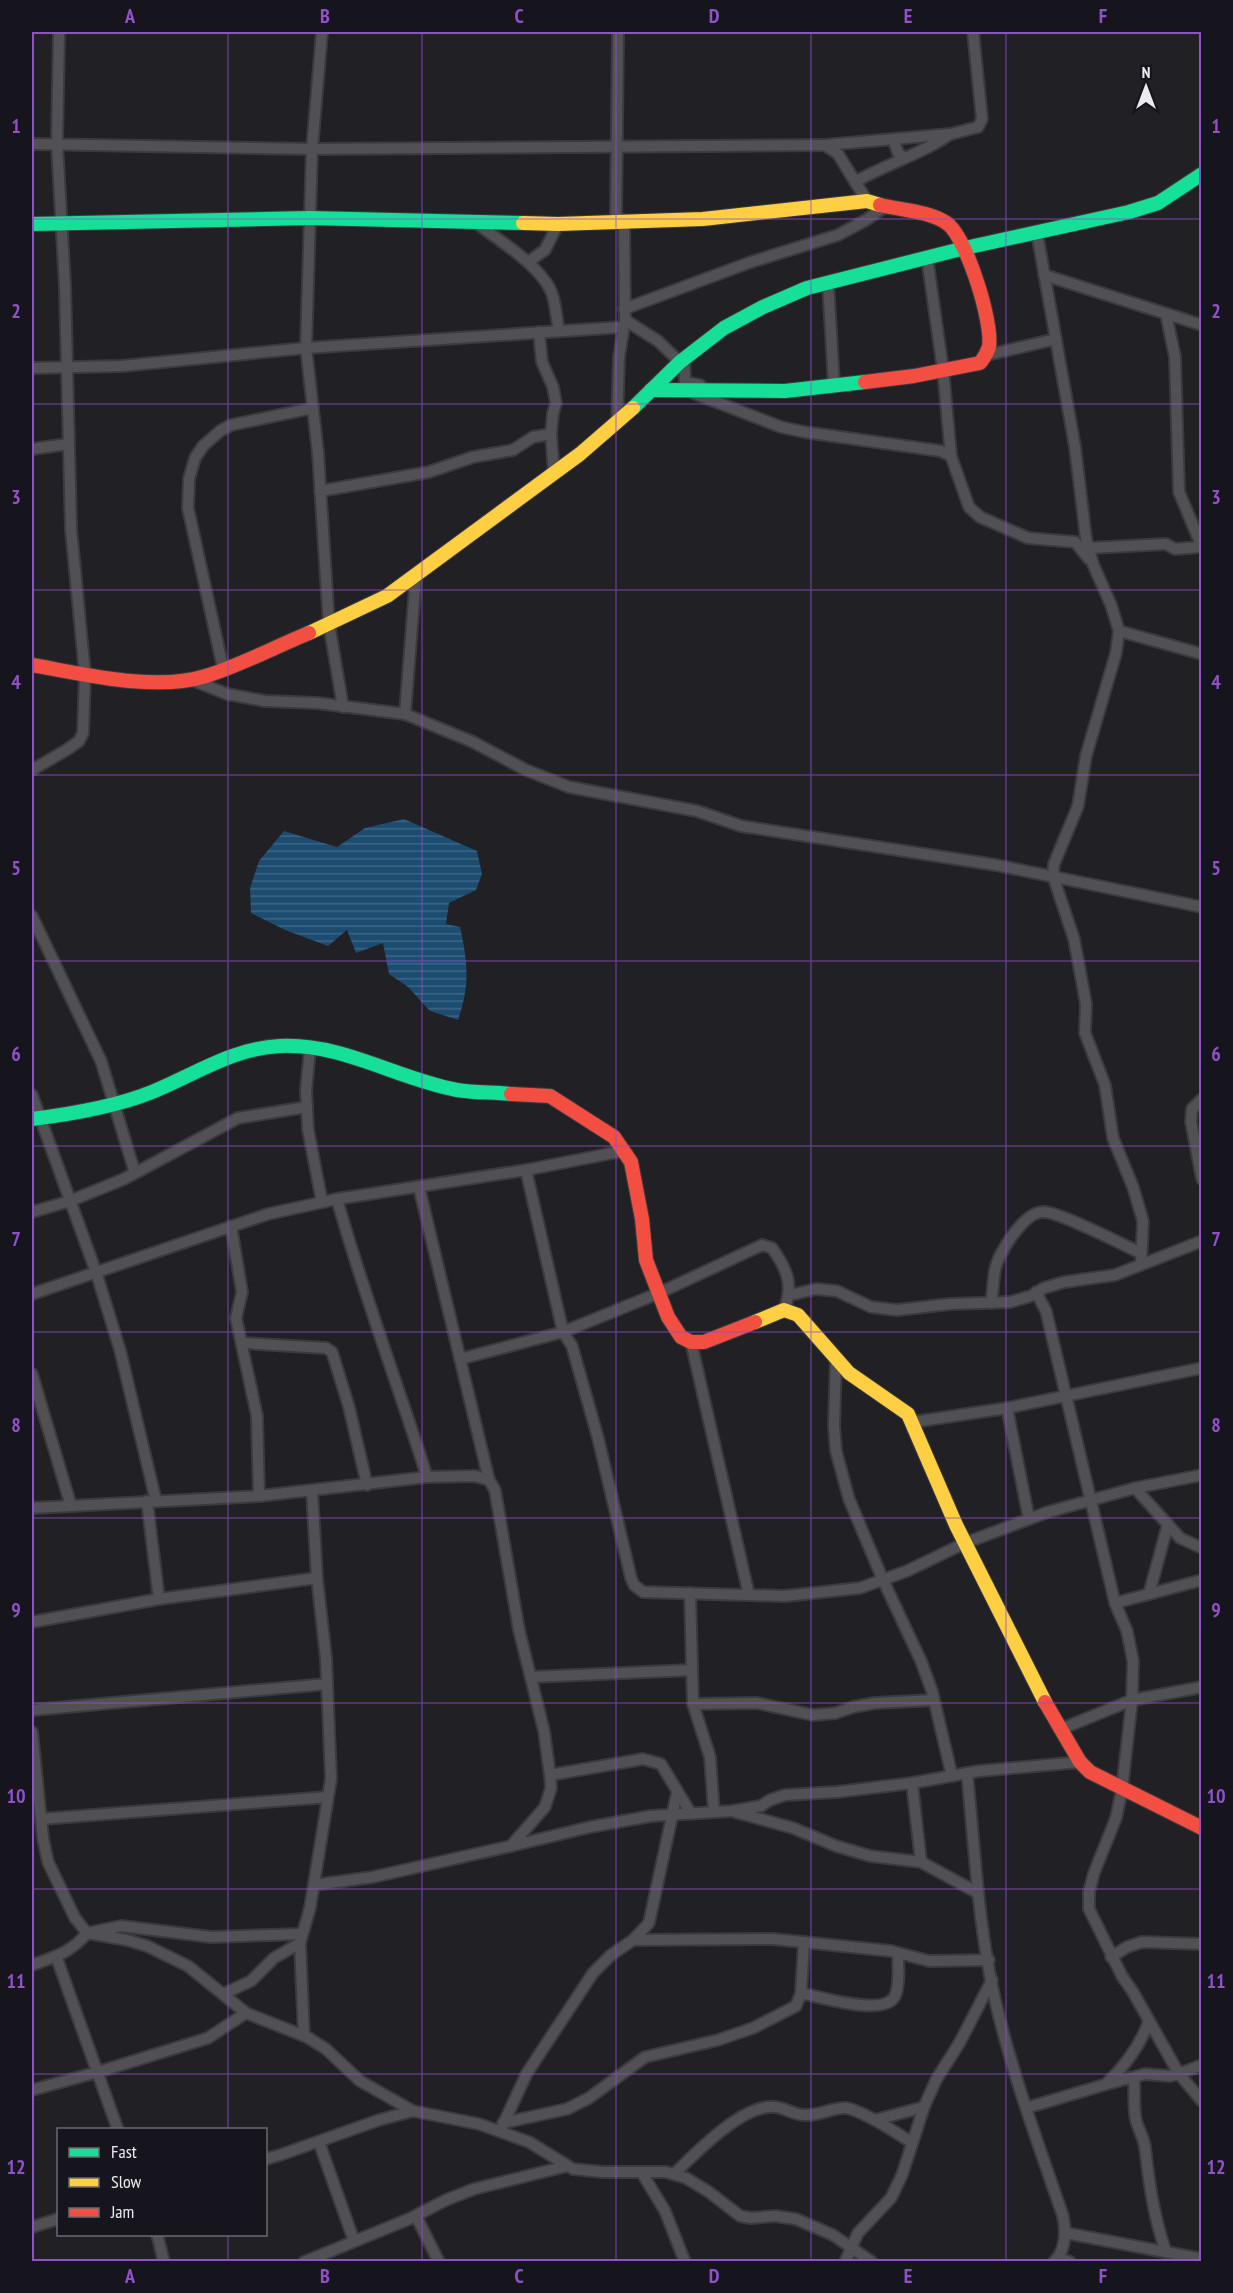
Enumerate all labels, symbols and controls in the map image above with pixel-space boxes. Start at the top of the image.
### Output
text: A [124,3,136,29]
text: B [320,3,330,29]
text: C [514,3,524,29]
text: D [709,3,720,29]
text: E [904,3,912,29]
text: F [1099,3,1107,29]
north arrow [1116,57,1176,117]
text: N [1142,62,1150,82]
text: 1 [11,113,21,139]
text: 1 [1211,113,1221,139]
text: 2 [11,298,21,324]
text: 2 [1211,298,1221,324]
text: 3 [11,484,21,510]
text: 3 [1211,484,1221,510]
text: 4 [11,669,21,695]
text: 4 [1211,669,1221,695]
text: 5 [11,855,21,881]
text: 5 [1211,855,1221,881]
text: 6 [11,1041,21,1067]
text: 6 [1211,1041,1221,1067]
text: 7 [11,1226,21,1252]
text: 7 [1211,1226,1221,1252]
text: 8 [11,1412,21,1438]
text: 8 [1211,1412,1221,1438]
text: 9 [11,1597,21,1623]
text: 9 [1211,1597,1221,1623]
text: 10 [6,1783,26,1809]
text: 10 [1206,1783,1226,1809]
text: 11 [6,1968,26,1994]
text: 11 [1206,1968,1226,1994]
legend [57,2128,267,2236]
text: Fast [111,2140,137,2163]
text: 12 [6,2154,26,2180]
text: 12 [1206,2154,1226,2180]
text: Slow [111,2170,142,2193]
text: Jam [110,2200,134,2223]
text: A [124,2263,136,2289]
text: B [320,2263,330,2289]
text: C [514,2263,524,2289]
text: D [709,2263,720,2289]
text: E [904,2263,912,2289]
text: F [1099,2263,1107,2289]

